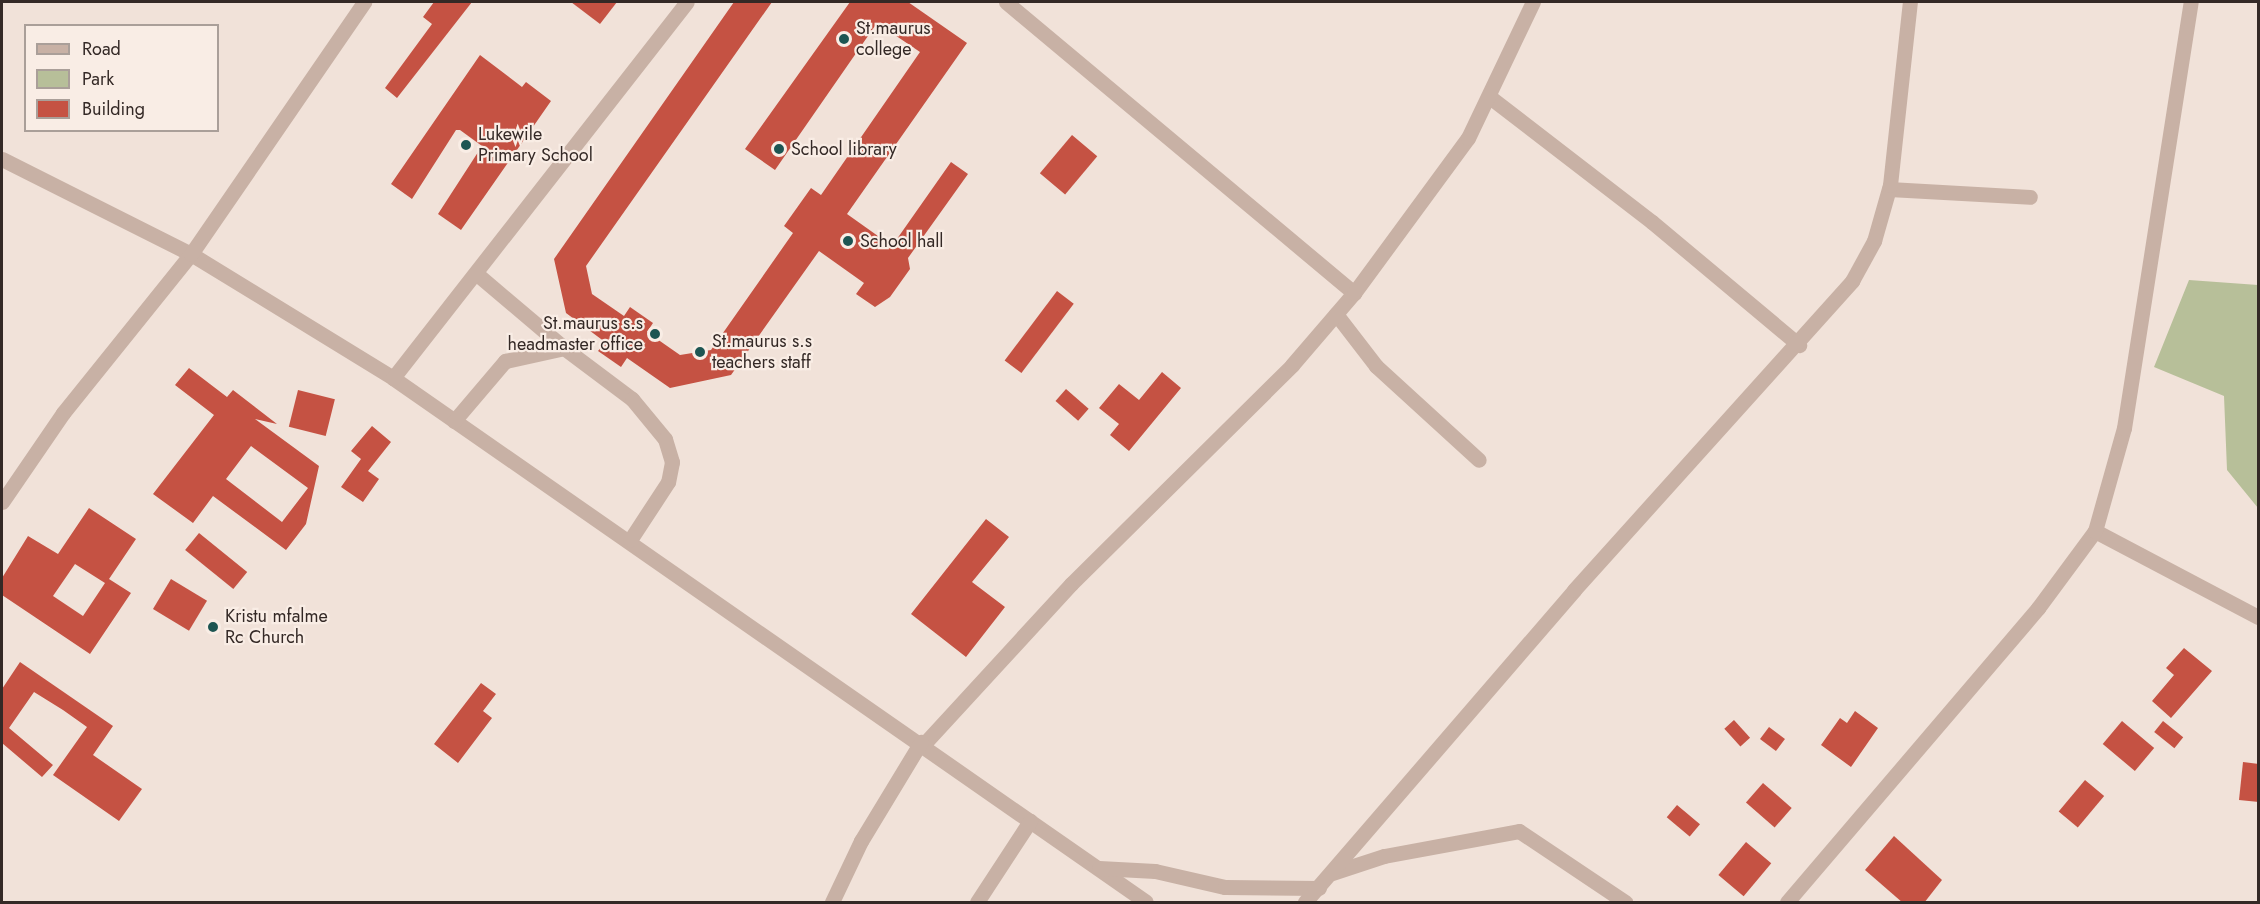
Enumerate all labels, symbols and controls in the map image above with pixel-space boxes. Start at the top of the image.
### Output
place label: St.maurus college [856,18,931,60]
legend [24,24,219,132]
marker: St.maurus college [837,32,851,46]
text: Road [82,36,121,62]
text: Park [82,66,114,92]
text: Building [82,96,145,122]
place label: Lukewile Primary School [478,124,593,166]
marker: Lukewile Primary School [459,138,473,152]
place label: School library [791,138,897,160]
marker: School library [772,142,786,156]
place label: School hall [860,230,944,252]
marker: School hall [841,234,855,248]
place label: St.maurus s.s headmaster office [508,313,643,356]
marker: St.maurus s.s headmaster office [648,327,662,341]
place label: St.maurus s.s teachers staff [712,331,812,374]
marker: St.maurus s.s teachers staff [693,345,707,359]
place label: Kristu mfalme Rc Church [225,606,328,648]
marker: Kristu mfalme Rc Church [206,620,220,634]

